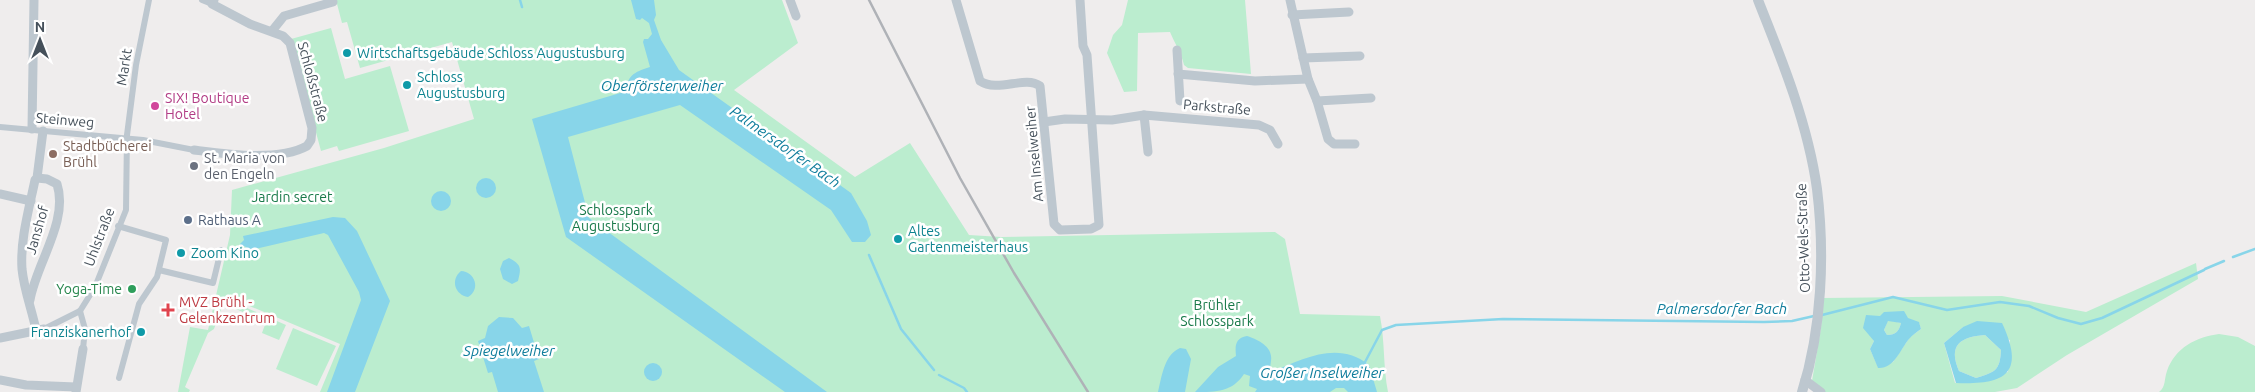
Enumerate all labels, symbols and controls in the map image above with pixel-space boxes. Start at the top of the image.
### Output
north arrow [15,15,65,65]
text: N [35,19,45,35]
street label: Schloßstraße [295,40,331,124]
place label: Wirtschaftsgebäude Schloss Augustusburg [357,45,625,61]
street label: Markt [113,47,135,87]
marker: Wirtschaftsgebäude Schloss Augustusburg [341,47,353,59]
place label: Schloss Augustusburg [417,69,505,101]
water label: Oberförsterweiher [601,77,724,94]
marker: Schloss Augustusburg [401,79,413,91]
place label: SIX! Boutique Hotel [165,90,250,122]
street label: Parkstraße [1182,96,1252,118]
marker: SIX! Boutique Hotel [149,100,161,112]
water label: Palmersdorfer Bach [727,102,844,191]
street label: Am Inselweiher [1022,105,1046,203]
street label: Steinweg [35,109,95,131]
place label: Stadtbücherei Brühl [63,138,152,170]
marker: Stadtbücherei Brühl [47,148,59,160]
place label: St. Maria von den Engeln [204,150,285,182]
marker: St. Maria von den Engeln [188,160,200,172]
street label: Otto-Wels-Straße [1793,183,1813,293]
park label: Jardin secret [251,189,333,205]
park label: Schlosspark Augustusburg [572,202,660,234]
street label: Janshof [22,203,52,256]
street label: Uhlstraße [81,205,117,269]
place label: Rathaus A [198,212,261,228]
marker: Rathaus A [182,214,194,226]
place label: Altes Gartenmeisterhaus [908,223,1028,255]
marker: Altes Gartenmeisterhaus [892,233,904,245]
place label: Zoom Kino [191,245,259,261]
marker: Zoom Kino [175,247,187,259]
place label: Yoga-Time [56,281,122,297]
marker: Yoga-Time [126,283,138,295]
place label: MVZ Brühl - Gelenkzentrum [179,294,275,326]
park label: Brühler Schlosspark [1180,297,1254,329]
water label: Palmersdorfer Bach [1657,300,1787,317]
marker: MVZ Brühl - Gelenkzentrum [161,303,175,317]
place label: Franziskanerhof [31,324,132,340]
marker: Franziskanerhof [135,326,147,338]
water label: Spiegelweiher [462,342,556,359]
water label: Großer Inselweiher [1260,364,1385,381]

